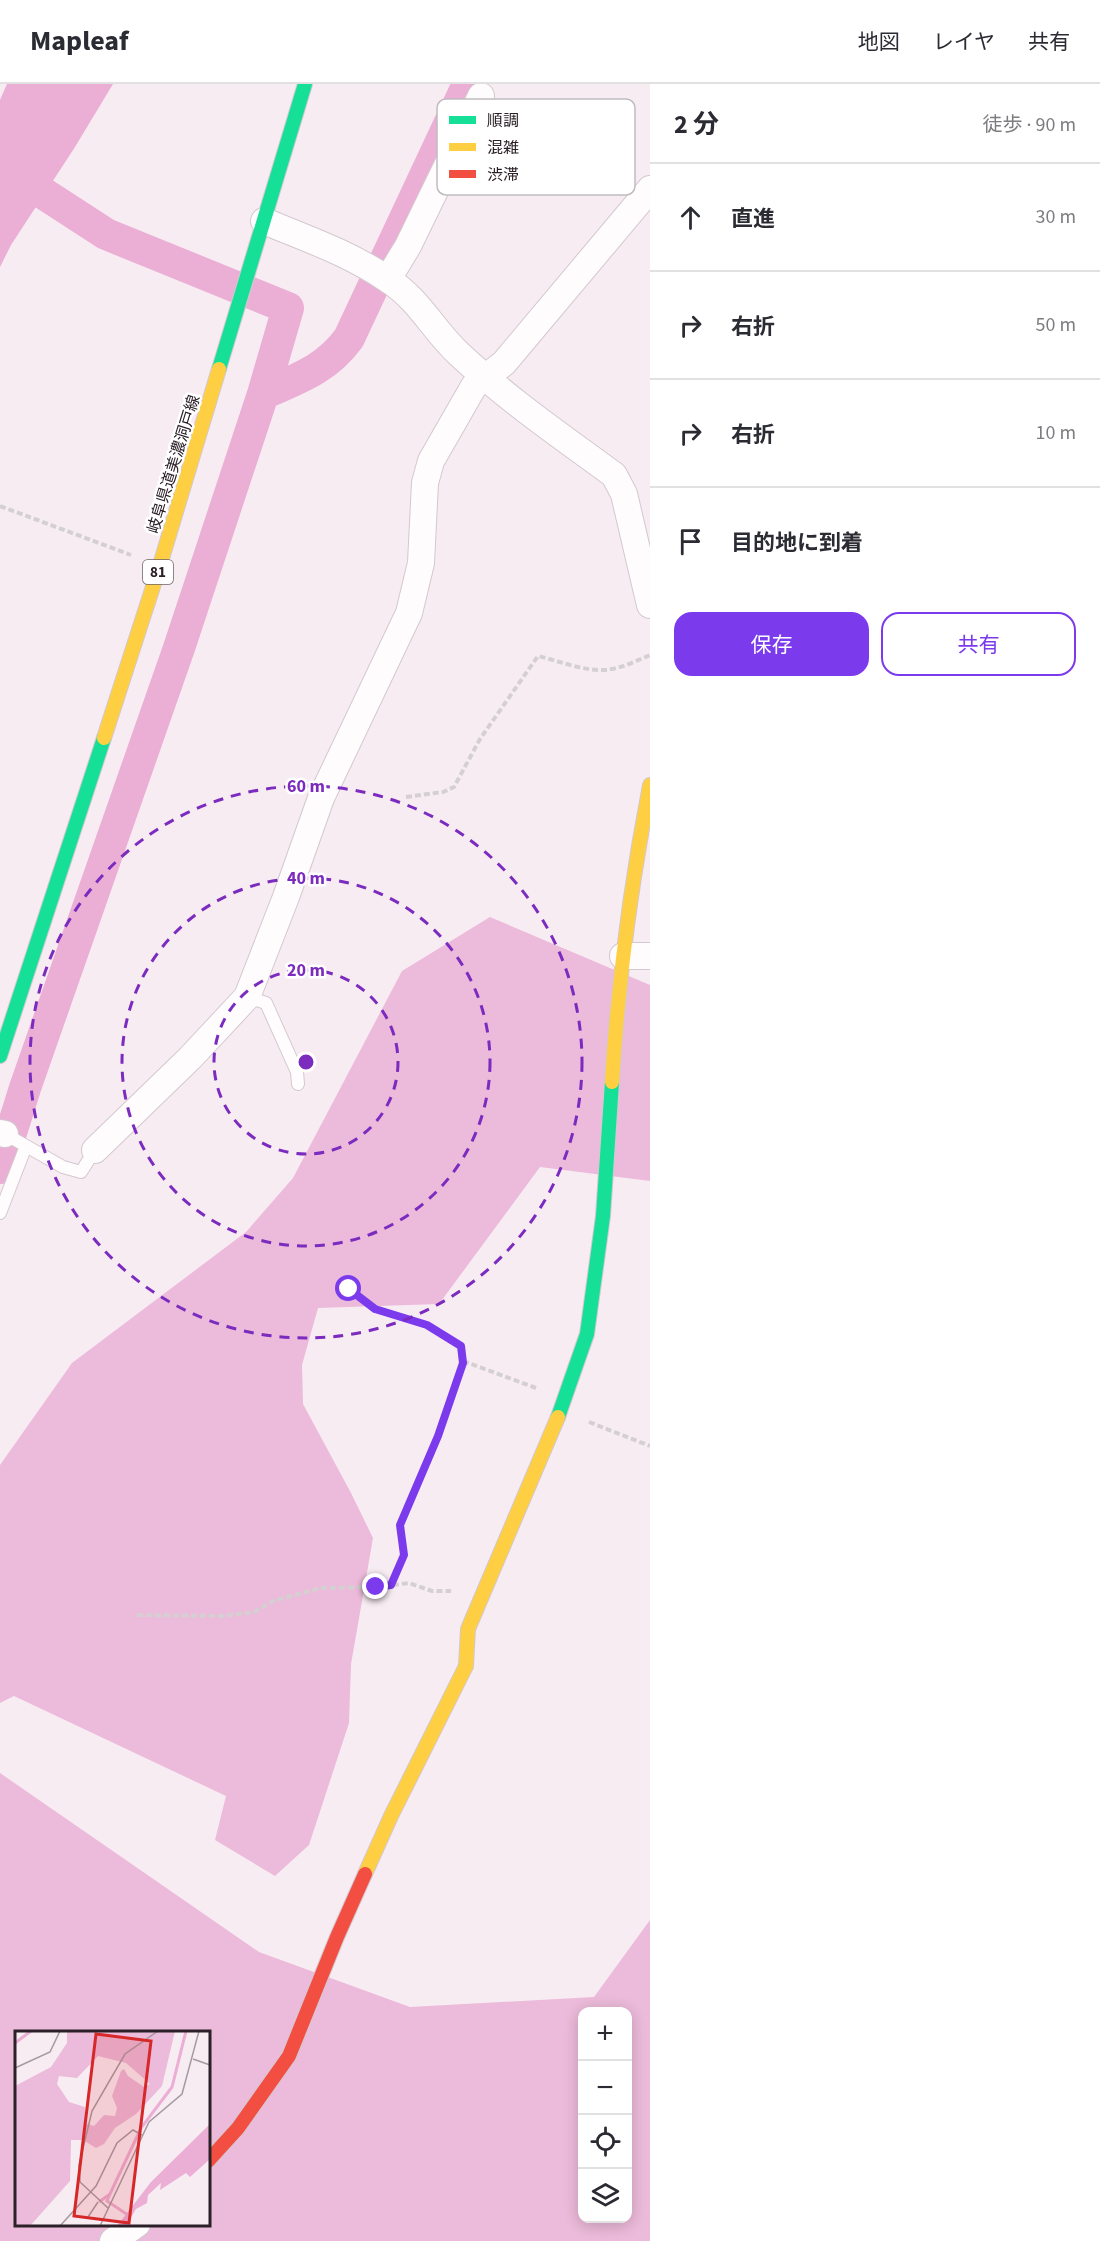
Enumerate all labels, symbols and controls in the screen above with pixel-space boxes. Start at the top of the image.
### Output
text: Mapleaf [30,21,129,61]
text: 地図 [858,27,900,57]
text: レイヤ [933,27,995,57]
text: 共有 [1028,27,1070,57]
legend [437,99,635,195]
text: 2 分 [674,106,719,143]
text: 順調 [487,110,519,132]
text: 徒歩 · 90 m [983,111,1076,139]
text: 混雑 [487,137,519,159]
text: 渋滞 [487,164,519,186]
icon: ahead [674,201,707,234]
text: 直進 [731,203,775,235]
text: 30 m [1036,203,1076,231]
icon: right [674,309,707,342]
text: 右折 [731,311,775,343]
text: 50 m [1036,311,1076,339]
street label: 岐阜県道美濃洞戸線 [142,392,206,536]
icon: right [674,417,707,450]
text: 右折 [731,419,775,451]
text: 10 m [1036,419,1076,447]
icon: arrive [674,525,707,558]
text: 目的地に到着 [731,527,863,559]
road number: 81 [143,560,173,584]
button: 保存 [674,612,869,676]
button: 共有 [881,612,1076,676]
text: 60 m [287,774,325,799]
text: 40 m [287,866,325,891]
text: 20 m [287,958,325,983]
centre of rings [296,1052,316,1072]
route start [335,1275,361,1301]
route end [362,1573,388,1599]
map controls [578,2007,632,2223]
button: + [578,2007,632,2061]
inset map [15,2031,210,2226]
button: − [578,2061,632,2115]
button: locate [578,2115,632,2169]
button: layers [578,2169,632,2223]

